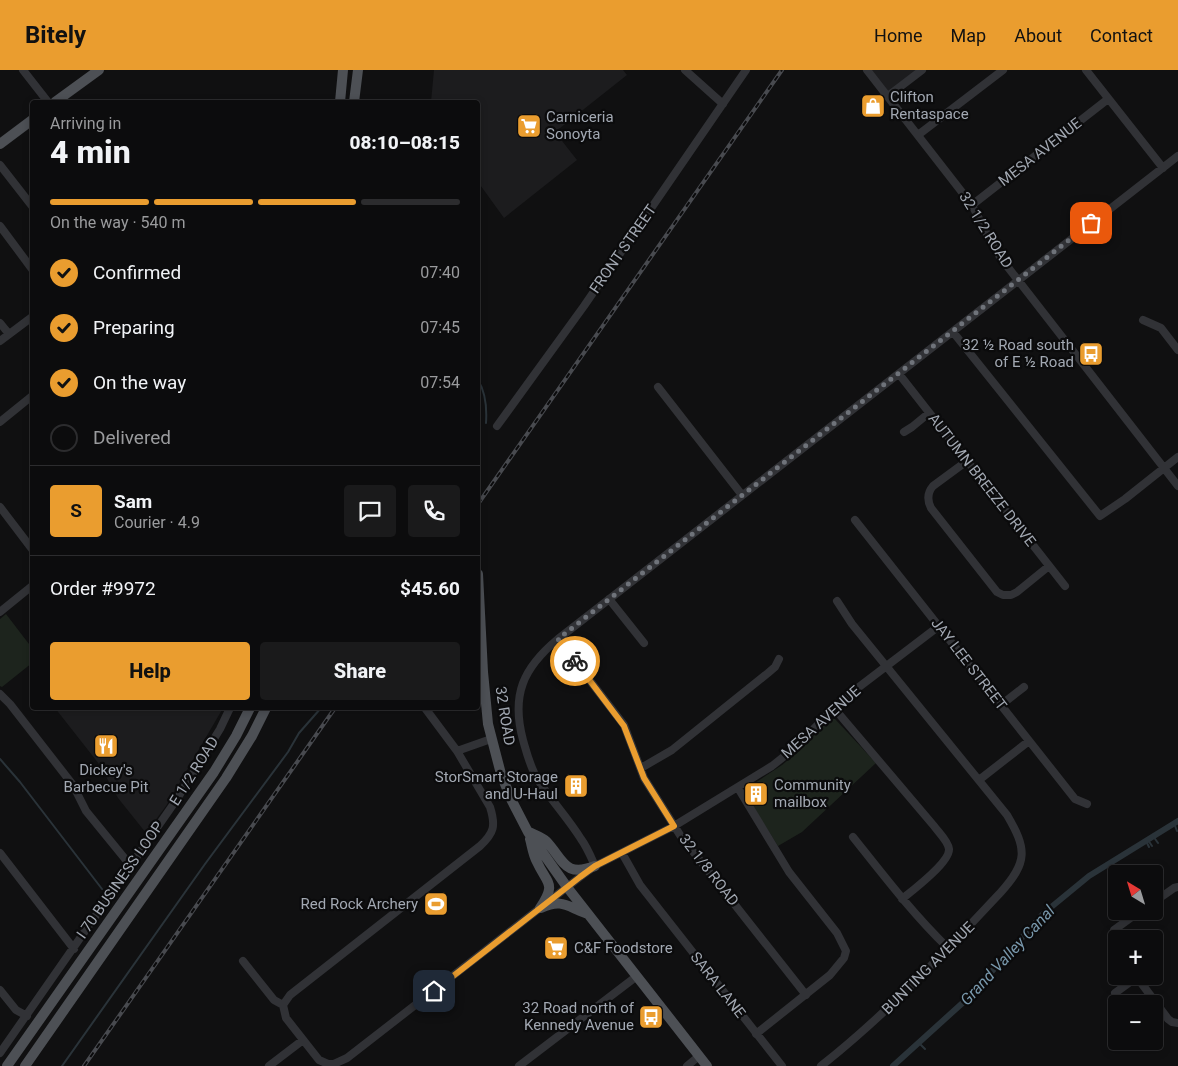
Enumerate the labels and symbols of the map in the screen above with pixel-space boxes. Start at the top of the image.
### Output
place label: Clifton Rentaspace [890,88,969,123]
shop icon: Clifton Rentaspace [860,93,886,119]
place label: Carniceria Sonoyta [546,108,614,143]
supermarket icon: Carniceria Sonoyta [516,113,542,139]
street label: MESA AVENUE [995,114,1085,190]
street label: 32 1/2 ROAD [955,189,1017,271]
street label: FRONT STREET [586,201,660,297]
pin [1070,202,1112,244]
place label: 32 ½ Road south of E ½ Road [962,336,1074,371]
bus stop icon: 32 ½ Road south of E ½ Road [1078,341,1104,367]
street label: AUTUMN BREEZE DRIVE [925,410,1040,550]
street label: JAY LEE STREET [927,614,1011,714]
courier [550,636,600,686]
street label: MESA AVENUE [778,681,865,762]
street label: 32 ROAD [491,685,519,747]
restaurant icon: Dickey's Barbecue Pit [93,733,119,759]
street label: E 1/2 ROAD [166,733,222,809]
place label: Dickey's Barbecue Pit [64,761,148,796]
place label: StorSmart Storage and U-Haul [435,768,558,803]
building icon: StorSmart Storage and U-Haul [563,773,589,799]
place label: Community mailbox [774,776,851,811]
building icon: Community mailbox [743,781,769,807]
street label: I 70 BUSINESS LOOP [73,818,167,942]
street label: 32 1/8 ROAD [675,830,743,910]
north arrow [1108,865,1162,920]
sports icon: Red Rock Archery [423,891,449,917]
place label: Red Rock Archery [301,895,418,913]
water label: Grand Valley Canal [956,901,1059,1009]
street label: BUNTING AVENUE [878,918,978,1018]
supermarket icon: C&F Foodstore [543,935,569,961]
place label: C&F Foodstore [574,939,673,957]
street label: SARA LANE [687,948,750,1022]
pin [413,970,455,1012]
place label: 32 Road north of Kennedy Avenue [522,999,635,1034]
bus stop icon: 32 Road north of Kennedy Avenue [638,1004,664,1030]

